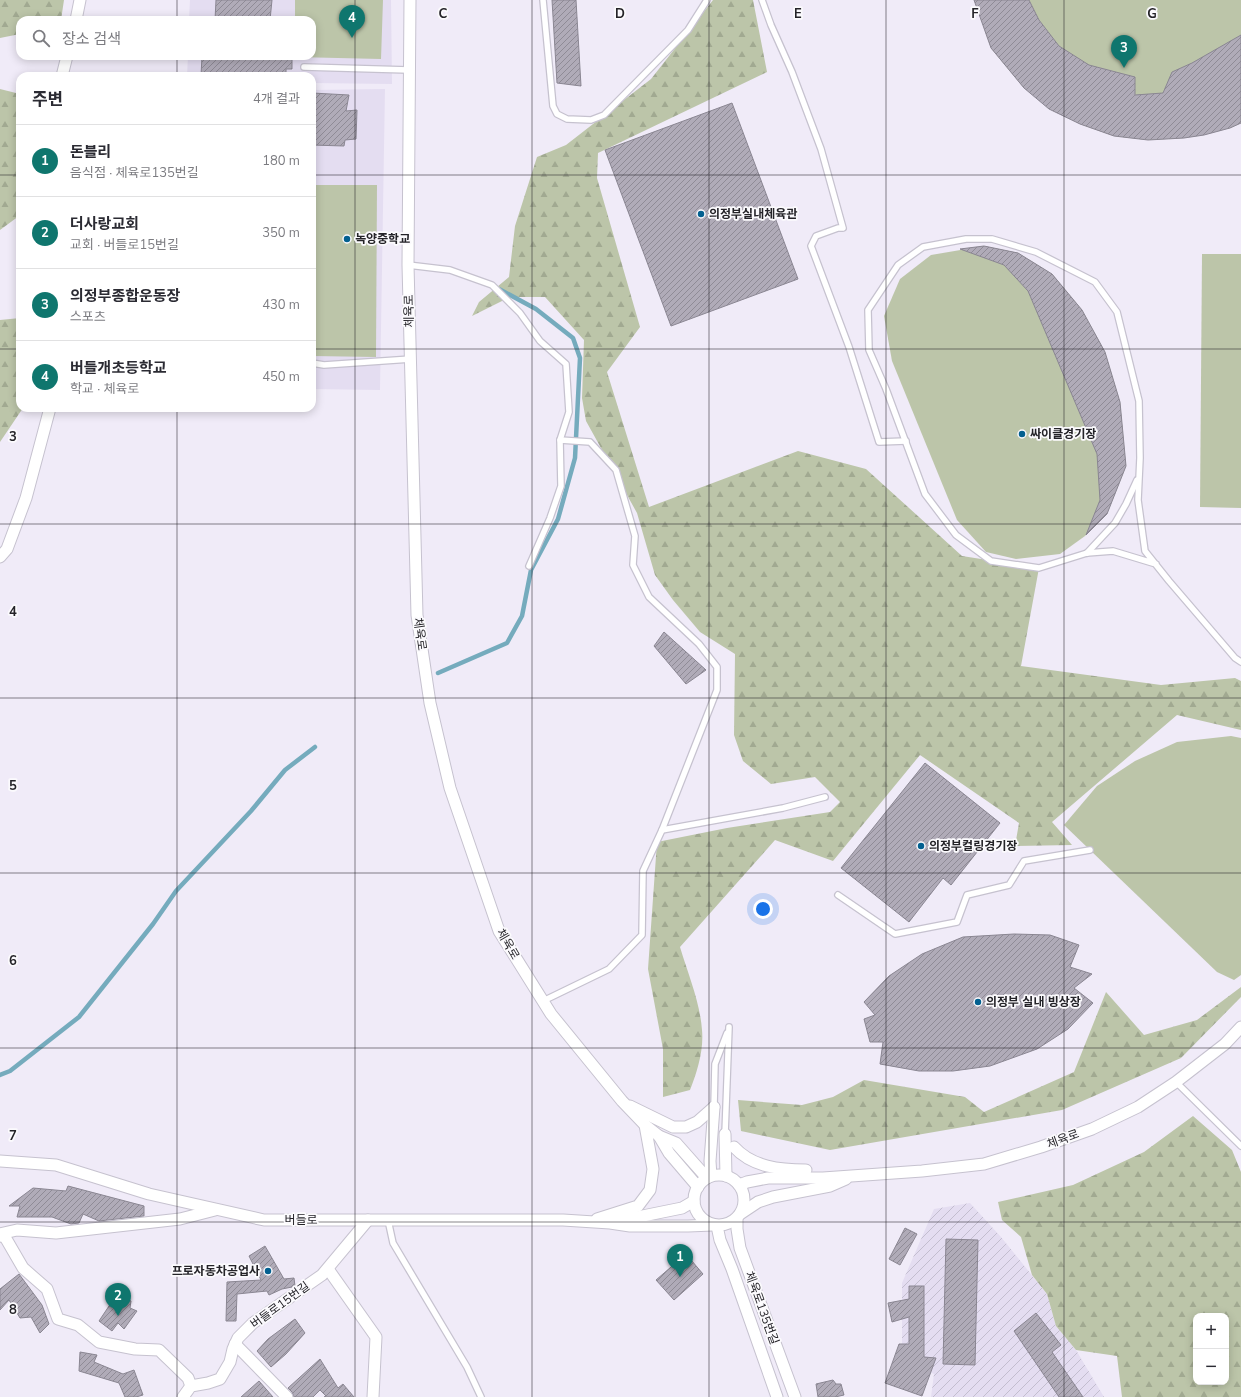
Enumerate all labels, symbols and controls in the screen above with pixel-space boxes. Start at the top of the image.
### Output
pin: 4 [339,5,365,38]
text: C [439,5,448,23]
text: D [615,5,625,23]
text: E [794,5,802,23]
text: F [971,5,979,23]
text: G [1147,5,1157,23]
search box [16,16,316,60]
icon: search [30,27,52,49]
text: 장소 검색 [62,29,121,49]
pin: 3 [1111,35,1137,68]
text: 주변 [32,88,63,111]
text: 4개 결과 [253,90,300,108]
text: 돈블리 [70,142,111,162]
text: 1 [41,152,49,170]
text: 180 m [262,152,300,170]
text: 음식점 · 체육로135번길 [70,164,199,182]
place label: 의정부실내체육관 [709,206,797,222]
marker: 의정부실내체육관 [696,209,706,219]
text: 더사랑교회 [70,214,139,234]
text: 2 [41,224,49,242]
text: 350 m [262,224,300,242]
place label: 녹양중학교 [355,231,410,247]
marker: 녹양중학교 [342,234,352,244]
text: 교회 · 버들로15번길 [70,236,179,254]
text: 의정부종합운동장 [70,286,180,306]
street label: 체육로 [401,294,417,328]
text: 3 [41,296,49,314]
text: 430 m [262,296,300,314]
text: 스포츠 [70,308,106,326]
text: 버들개초등학교 [70,358,167,378]
text: 4 [41,368,49,386]
text: 450 m [262,368,300,386]
text: 학교 · 체육로 [70,380,139,398]
place label: 싸이클경기장 [1030,426,1096,442]
text: 3 [9,428,17,446]
marker: 싸이클경기장 [1017,429,1027,439]
text: 4 [9,603,17,621]
street label: 체육로 [410,616,430,652]
text: 5 [9,777,17,795]
place label: 의정부컬링경기장 [929,838,1017,854]
marker: 의정부컬링경기장 [916,841,926,851]
your location [753,899,773,919]
street label: 체육로 [493,926,523,962]
text: 6 [9,952,17,970]
place label: 의정부 실내 빙상장 [986,994,1081,1010]
marker: 의정부 실내 빙상장 [973,997,983,1007]
street label: 체육로 [1045,1126,1081,1152]
text: 7 [9,1127,17,1145]
street label: 버들로 [284,1212,318,1228]
pin: 1 [667,1244,693,1277]
place label: 프로자동차공업사 [172,1263,260,1279]
marker: 프로자동차공업사 [263,1266,273,1276]
street label: 체육로135번길 [741,1269,783,1347]
street label: 버들로15번길 [247,1278,313,1332]
pin: 2 [105,1283,131,1316]
text: 8 [9,1301,17,1319]
map controls [1193,1313,1229,1385]
button: + [1193,1313,1229,1349]
button: − [1193,1349,1229,1385]

